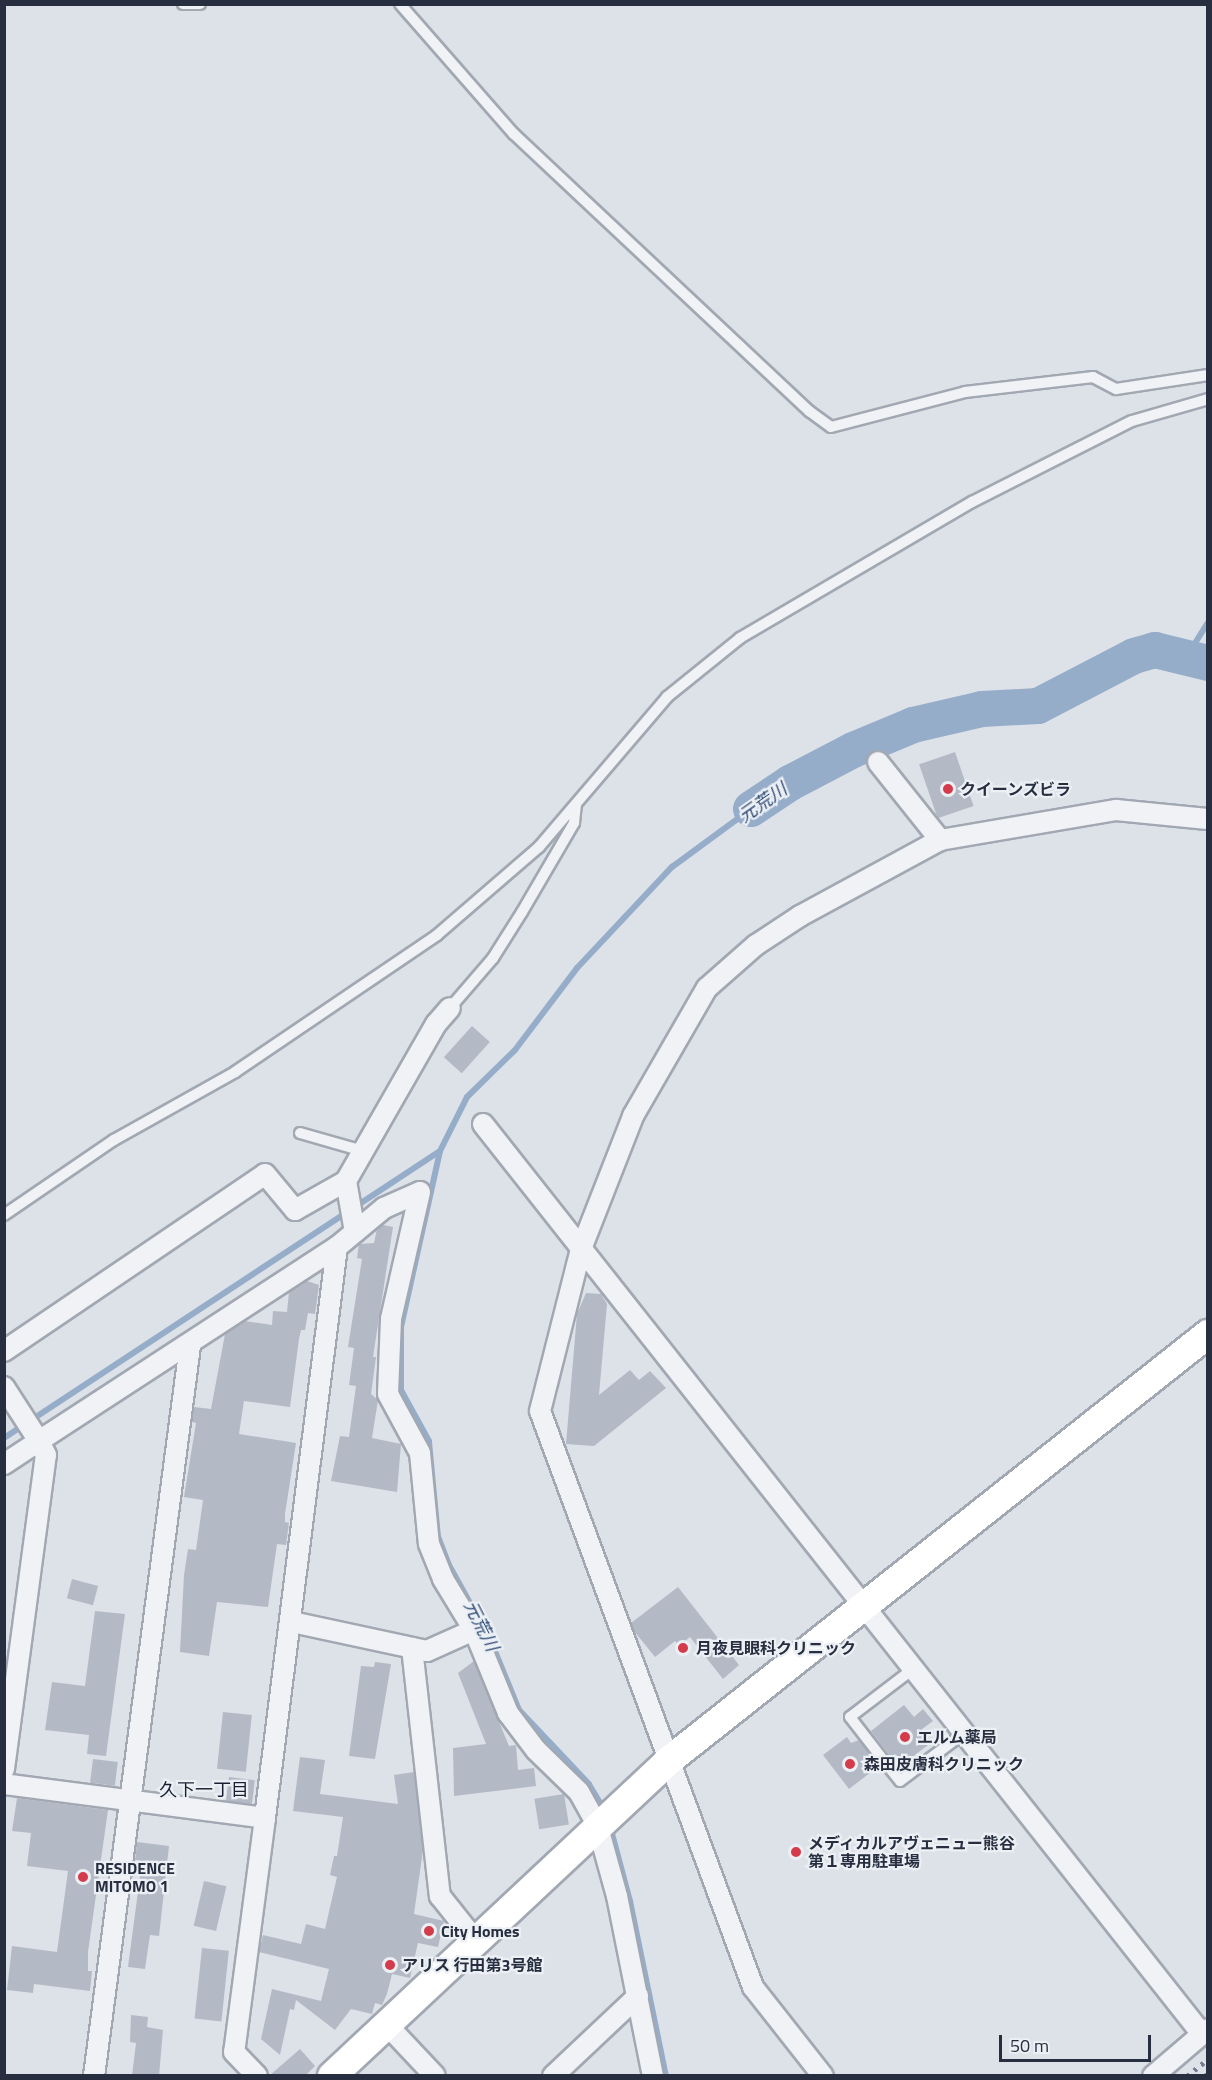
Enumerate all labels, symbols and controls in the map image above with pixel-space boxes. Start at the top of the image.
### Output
water label: 元荒川 [735,779,791,827]
place label: クイーンズビラ [960,779,1072,799]
marker: クイーンズビラ [941,782,955,796]
water label: 元荒川 [459,1597,503,1655]
place label: 月夜見眼科クリニック [696,1638,856,1658]
marker: 月夜見眼科クリニック [674,1639,692,1657]
place label: エルム薬局 [917,1727,997,1747]
marker: エルム薬局 [898,1730,912,1744]
place label: 森田皮膚科クリニック [864,1754,1024,1774]
marker: 森田皮膚科クリニック [841,1755,859,1773]
district label: 久下一丁目 [159,1779,249,1801]
place label: メディカルアヴェニュー熊谷 第１専用駐車場 [808,1833,1016,1871]
marker: メディカルアヴェニュー熊谷 第１専用駐車場 [789,1845,803,1859]
place label: RESIDENCE MITOMO 1 [95,1858,175,1896]
marker: RESIDENCE MITOMO 1 [76,1870,90,1884]
place label: City Homes [441,1921,520,1941]
marker: City Homes [422,1924,436,1938]
place label: アリス 行田第3号館 [402,1955,542,1975]
marker: アリス 行田第3号館 [383,1958,397,1972]
scale bar [1002,2023,1154,2061]
text: 50 m [1010,2032,1049,2059]

